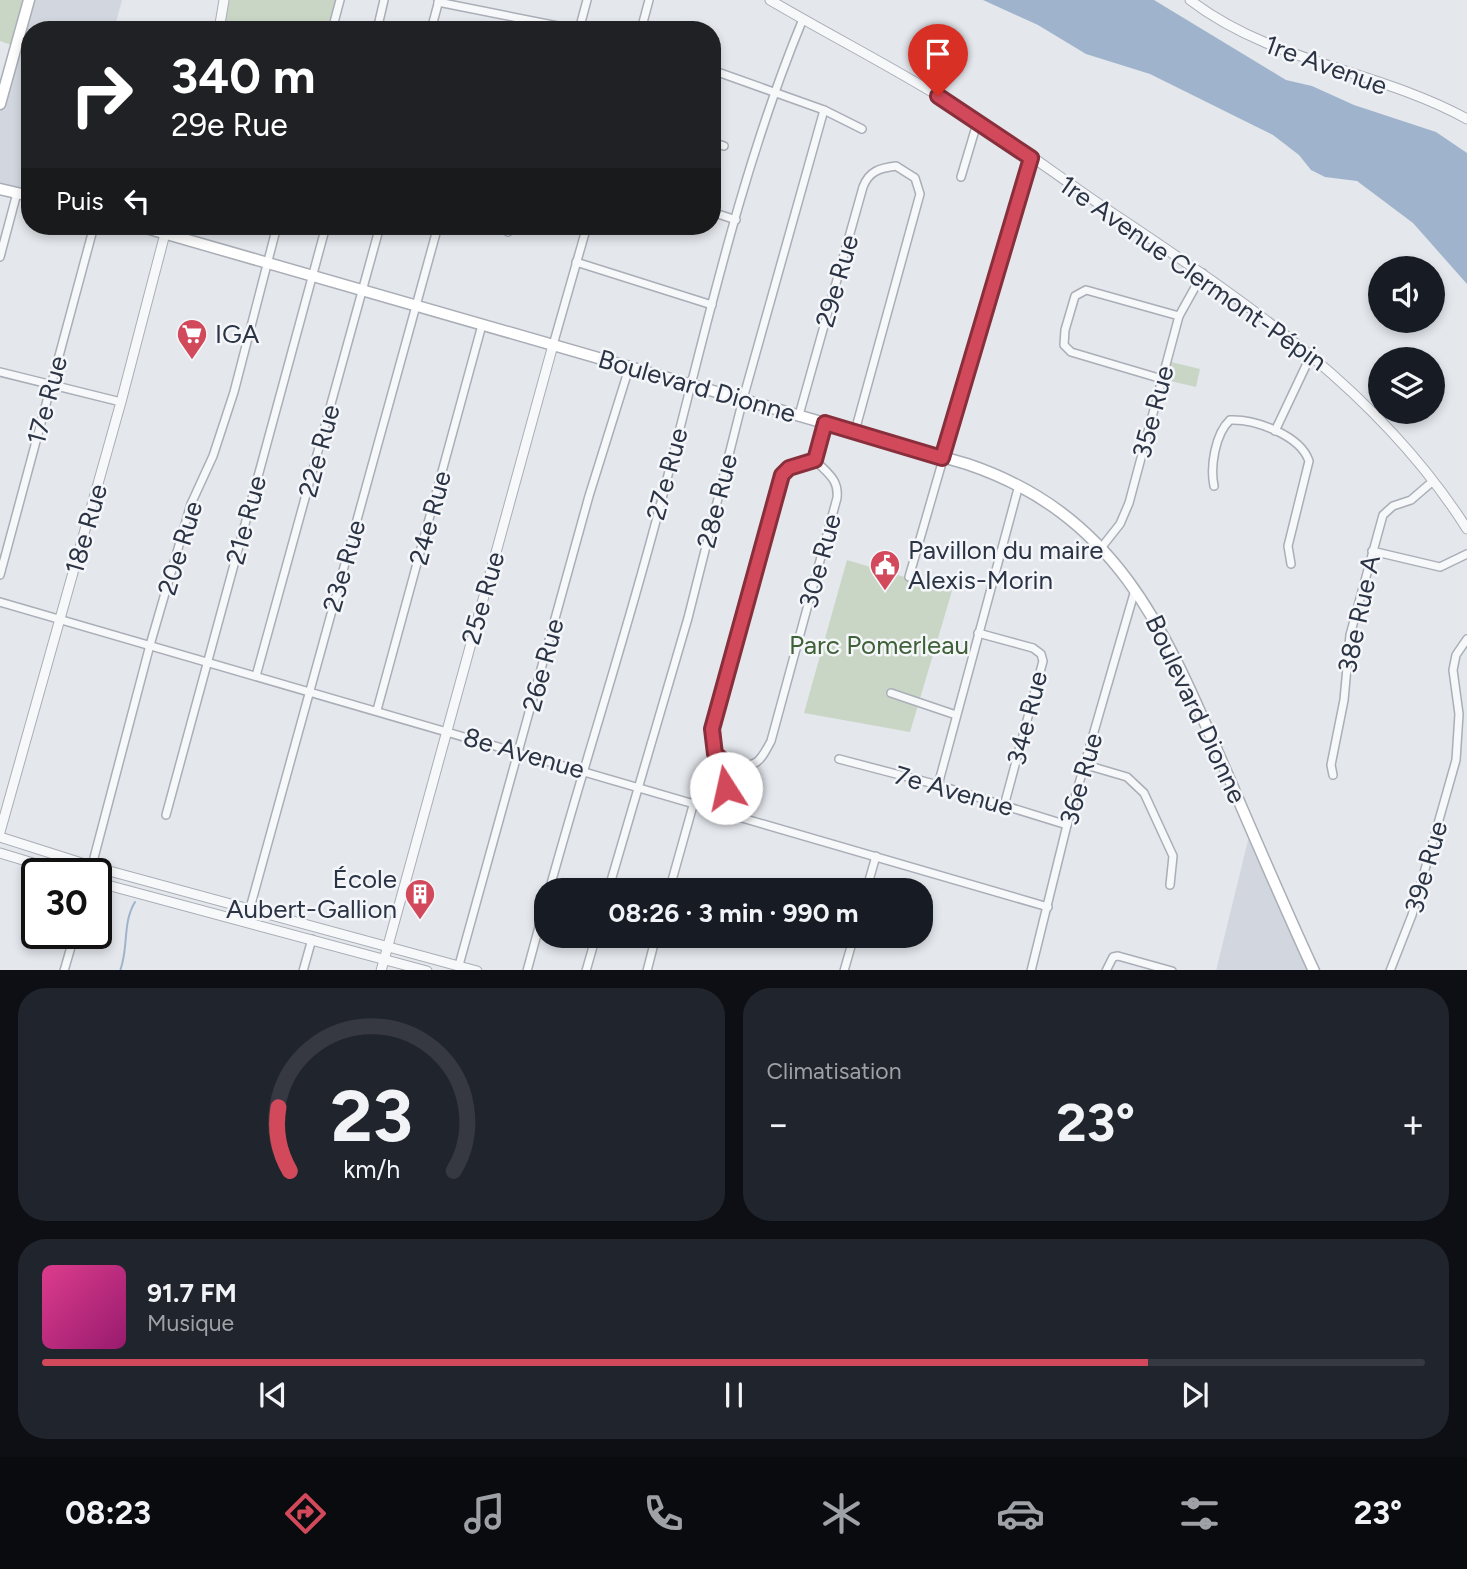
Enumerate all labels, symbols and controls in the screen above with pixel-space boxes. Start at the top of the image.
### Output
pin [908,24,968,96]
street label: 1re Avenue [1260,28,1392,102]
icon: arrive [919,35,957,73]
text: 340 m [171,46,315,105]
icon: right [56,49,147,140]
text: 29e Rue [171,106,288,144]
street label: 1re Avenue Clermont-Pépin [1053,168,1333,378]
icon: left [118,182,156,220]
text: Puis [56,185,104,217]
street label: 29e Rue [809,231,865,331]
map controls [1368,256,1445,424]
button: sound [1368,256,1445,333]
supermarket icon: IGA [175,317,209,361]
place label: IGA [215,318,260,350]
street label: Boulevard Dionne [594,342,800,430]
button: layers [1368,347,1445,424]
street label: 17e Rue [20,352,74,448]
street label: 35e Rue [1125,362,1181,462]
street label: 22e Rue [291,401,347,501]
street label: 27e Rue [639,424,695,524]
street label: 28e Rue [690,451,744,551]
street label: 24e Rue [402,467,458,569]
street label: 21e Rue [219,472,273,568]
street label: 18e Rue [58,480,114,578]
street label: 20e Rue [151,497,209,599]
street label: 30e Rue [792,510,848,612]
street label: 23e Rue [316,516,372,616]
place label: Pavillon du maire Alexis-Morin [908,534,1103,596]
street label: 25e Rue [455,548,511,648]
public building icon: Pavillon du maire Alexis-Morin [868,548,902,592]
street label: 38e Rue A [1331,552,1387,676]
street label: Boulevard Dionne [1138,610,1254,808]
street label: 26e Rue [515,615,571,715]
park label: Parc Pomerleau [789,629,969,661]
street label: 34e Rue [1000,668,1054,768]
street label: 8e Avenue [460,720,588,786]
street label: 36e Rue [1053,729,1109,829]
position arrow [689,751,763,825]
street label: 7e Avenue [891,759,1017,823]
street label: 39e Rue [1398,817,1454,917]
speed limit sign: 30 [21,858,112,949]
place label: École Aubert-Gallion [226,863,397,925]
building icon: École Aubert-Gallion [403,877,437,921]
text: 08:26 · 3 min · 990 m [609,897,858,929]
text: Climatisation [767,1057,901,1085]
text: 23 [330,1072,413,1159]
text: 23° [1056,1092,1135,1154]
text: − [767,1101,790,1147]
text: + [1401,1101,1425,1147]
text: km/h [343,1153,400,1183]
text: 91.7 FM [147,1277,237,1309]
text: Musique [147,1309,234,1337]
icon: previous [254,1376,292,1414]
icon: pause [715,1376,753,1414]
icon: next [1176,1376,1214,1414]
icon: directions [281,1489,330,1538]
icon: music [460,1489,509,1538]
icon: phone [639,1489,688,1538]
icon: climate [817,1489,866,1538]
icon: car [996,1489,1045,1538]
icon: filters [1175,1489,1224,1538]
text: 08:23 [65,1494,151,1532]
text: 23° [1354,1494,1402,1532]

